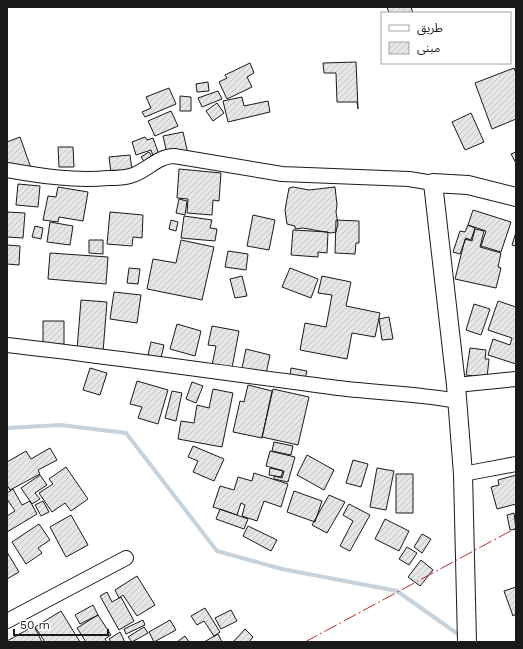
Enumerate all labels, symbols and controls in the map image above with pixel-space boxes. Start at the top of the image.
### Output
legend [381,12,511,64]
text: طريق [417,21,443,36]
text: مبنى [417,41,440,55]
scale bar [14,611,108,637]
text: 50 m [20,618,50,632]

